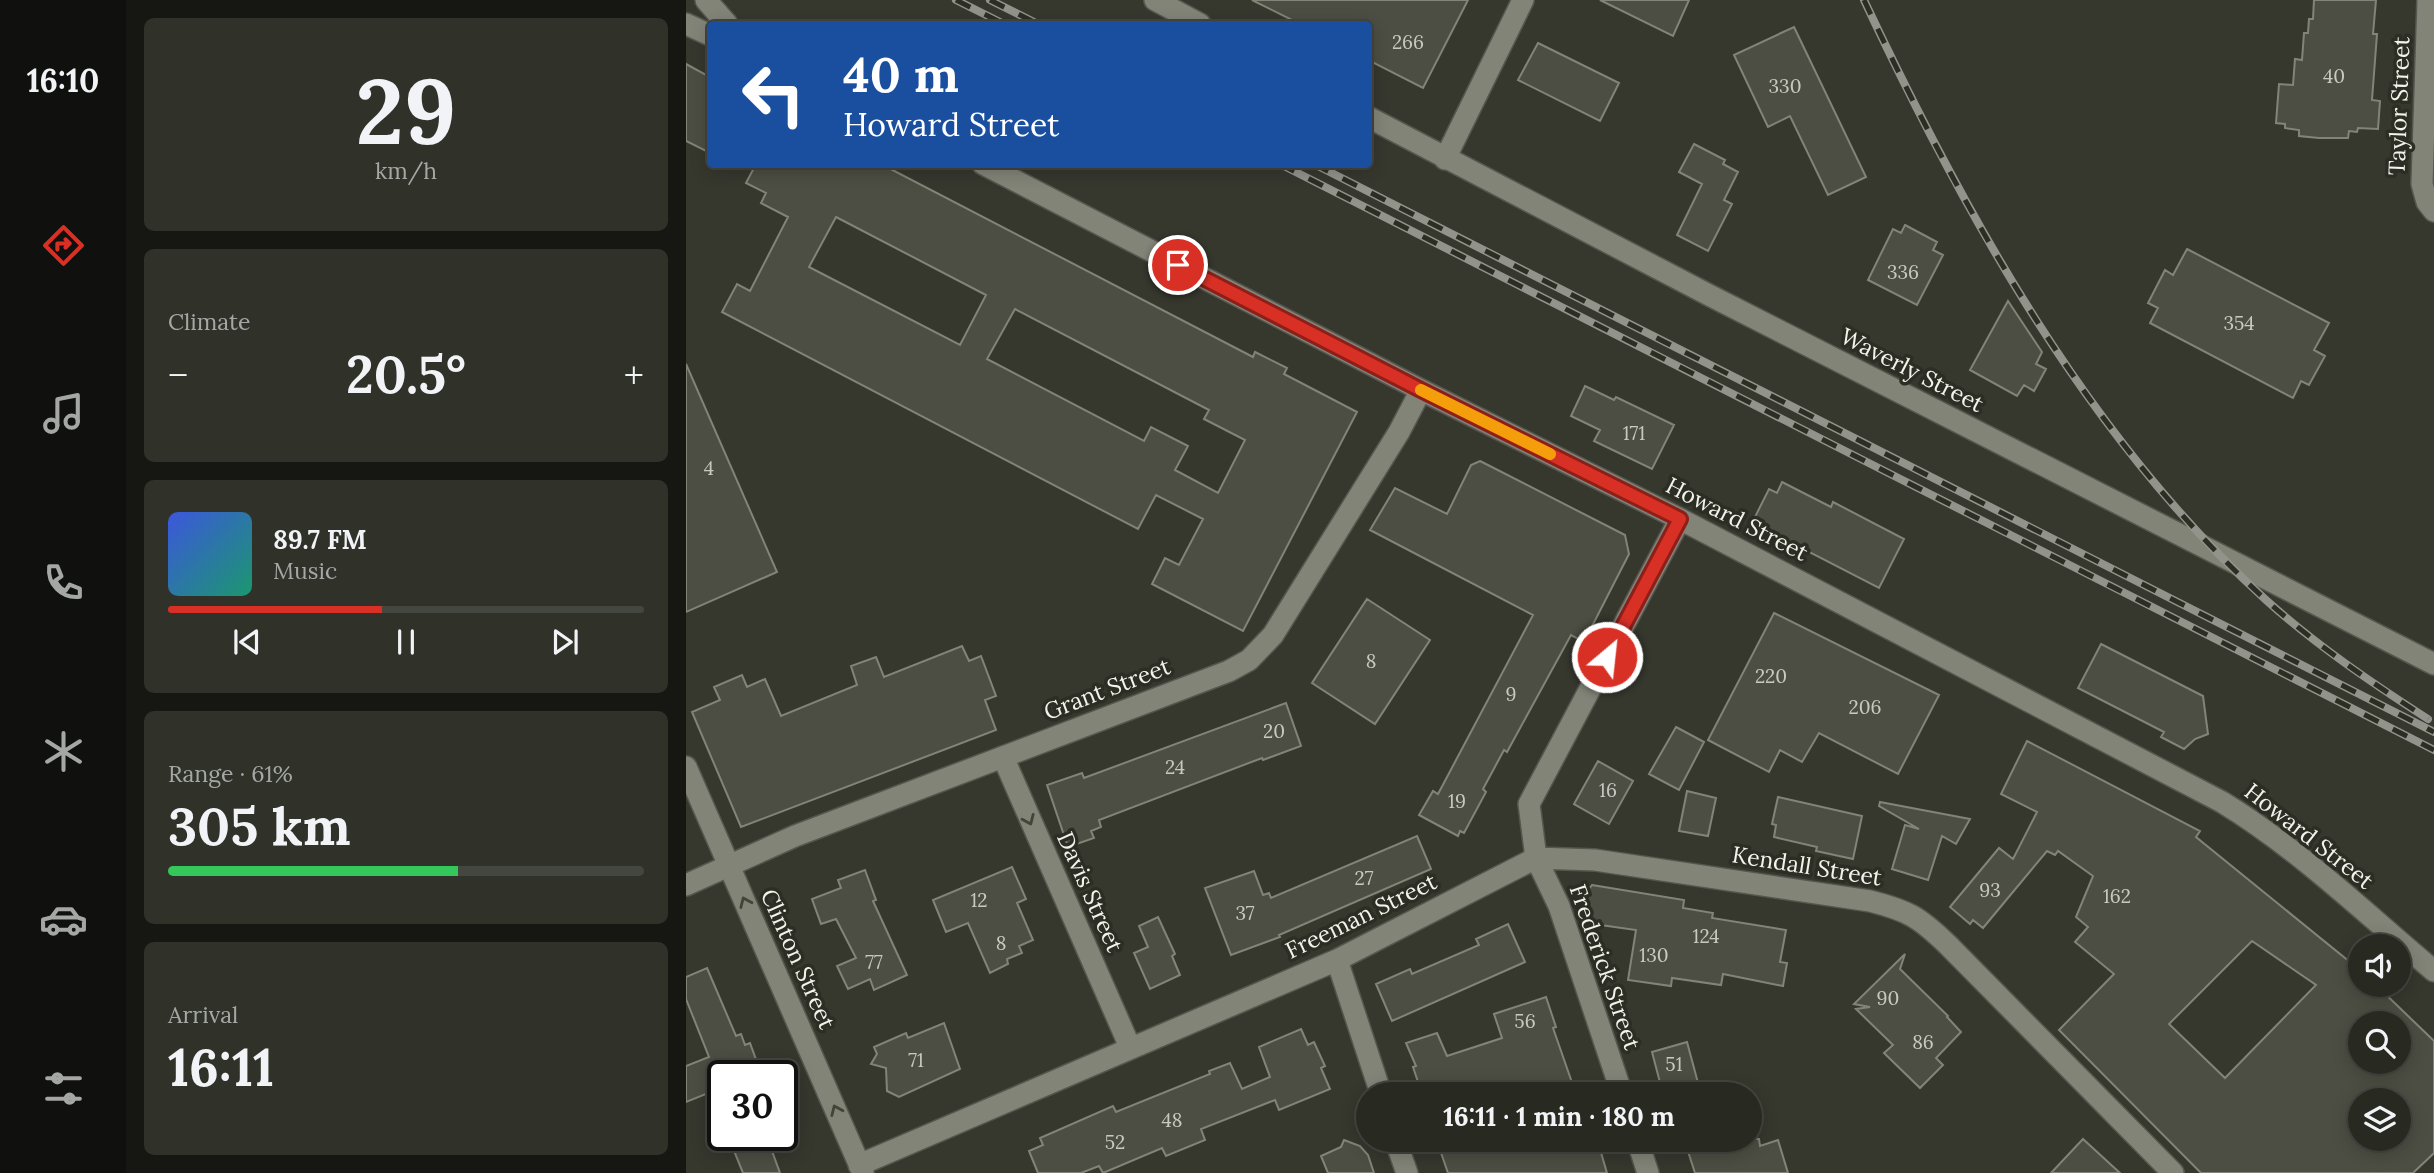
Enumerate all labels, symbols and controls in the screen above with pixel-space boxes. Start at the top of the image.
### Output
house number: 266 [1392,30,1424,54]
street label: Taylor Street [2382,36,2415,176]
text: 40 m [843,43,959,105]
icon: left [728,49,819,140]
text: 29 [356,52,456,169]
text: 16:10 [27,60,99,101]
house number: 40 [2323,64,2345,88]
house number: 330 [1769,74,1801,98]
text: Howard Street [843,104,1059,145]
text: km/h [375,156,437,185]
icon: directions [39,221,88,270]
pin [1148,235,1208,295]
icon: arrive [1159,246,1197,284]
house number: 336 [1887,260,1919,284]
text: Climate [168,307,250,336]
house number: 354 [2223,311,2255,335]
street label: Waverly Street [1836,321,1989,418]
text: 20.5° [346,341,466,407]
text: − [168,351,188,399]
text: + [624,351,644,399]
icon: music [39,389,88,438]
house number: 171 [1623,421,1645,445]
house number: 4 [704,456,714,480]
street label: Howard Street [1661,470,1813,567]
text: 89.7 FM [273,523,367,556]
text: Music [273,556,337,585]
icon: phone [39,558,88,607]
position arrow [1570,620,1644,694]
icon: previous [228,623,266,661]
icon: pause [387,623,425,661]
icon: next [546,623,584,661]
house number: 8 [1366,649,1376,673]
street label: Grant Street [1040,651,1174,726]
house number: 220 [1755,664,1787,688]
house number: 9 [1506,682,1516,706]
house number: 206 [1849,695,1882,719]
house number: 20 [1263,719,1285,743]
icon: climate [39,727,88,776]
house number: 24 [1165,755,1185,779]
text: Range · 61% [168,759,293,788]
street label: Howard Street [2239,776,2380,895]
house number: 16 [1599,778,1617,802]
house number: 19 [1448,789,1466,813]
text: 305 km [168,793,351,859]
one-way arrow [1021,813,1035,825]
street label: Davis Street [1051,827,1130,957]
street label: Kendall Street [1730,839,1884,892]
street label: Freeman Street [1280,866,1441,965]
house number: 27 [1355,866,1374,890]
house number: 93 [1979,878,2001,902]
street label: Frederick Street [1564,880,1647,1053]
street label: Clinton Street [755,884,842,1033]
house number: 162 [2103,884,2131,908]
house number: 12 [970,888,988,912]
icon: car [39,895,88,944]
one-way arrow [739,897,753,909]
house number: 37 [1236,901,1255,925]
house number: 124 [1693,924,1720,948]
house number: 8 [996,931,1006,955]
map controls [2348,934,2411,1151]
button: sound [2348,934,2411,997]
house number: 130 [1639,943,1669,967]
house number: 77 [865,950,883,974]
house number: 90 [1877,986,1899,1010]
text: Arrival [168,1000,238,1029]
house number: 56 [1514,1009,1536,1033]
button: search [2348,1011,2411,1074]
house number: 86 [1912,1030,1934,1054]
text: 16:11 [168,1034,274,1100]
house number: 71 [908,1048,924,1072]
house number: 51 [1665,1052,1683,1076]
speed limit sign: 30 [707,1060,798,1151]
icon: filters [39,1064,88,1113]
button: layers [2348,1088,2411,1151]
text: 16:11 · 1 min · 180 m [1443,1100,1675,1133]
one-way arrow [830,1105,844,1117]
house number: 48 [1162,1108,1182,1132]
house number: 52 [1105,1130,1125,1154]

